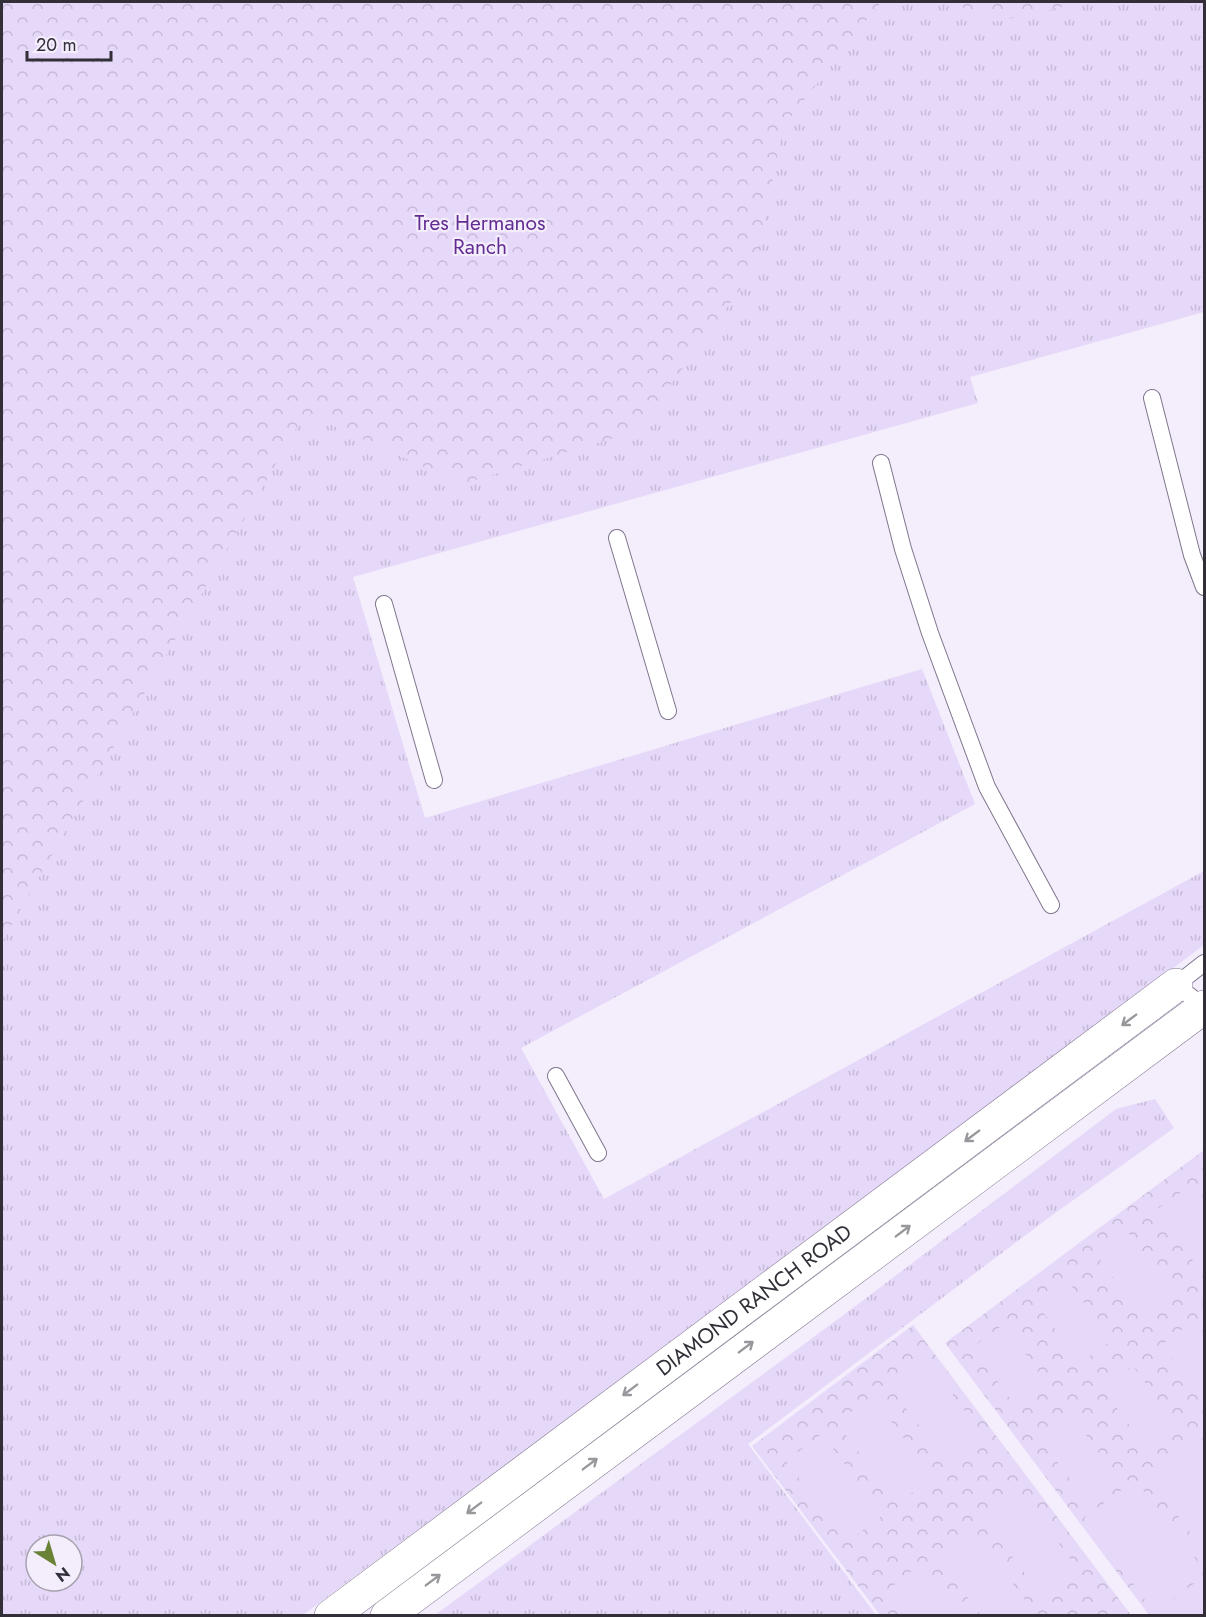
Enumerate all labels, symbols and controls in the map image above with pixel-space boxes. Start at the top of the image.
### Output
scale bar [27,24,111,62]
text: 20 m [36,32,76,58]
park label: Tres Hermanos Ranch [414,208,546,262]
one-way arrow [1121,1014,1137,1026]
one-way arrow [965,1130,981,1142]
street label: DIAMOND RANCH ROAD [650,1217,858,1383]
one-way arrow [894,1225,910,1237]
one-way arrow [738,1341,754,1354]
one-way arrow [623,1384,639,1397]
one-way arrow [581,1457,597,1470]
one-way arrow [467,1501,483,1514]
north arrow [24,1533,84,1593]
text: N [51,1562,75,1588]
one-way arrow [425,1574,441,1587]

